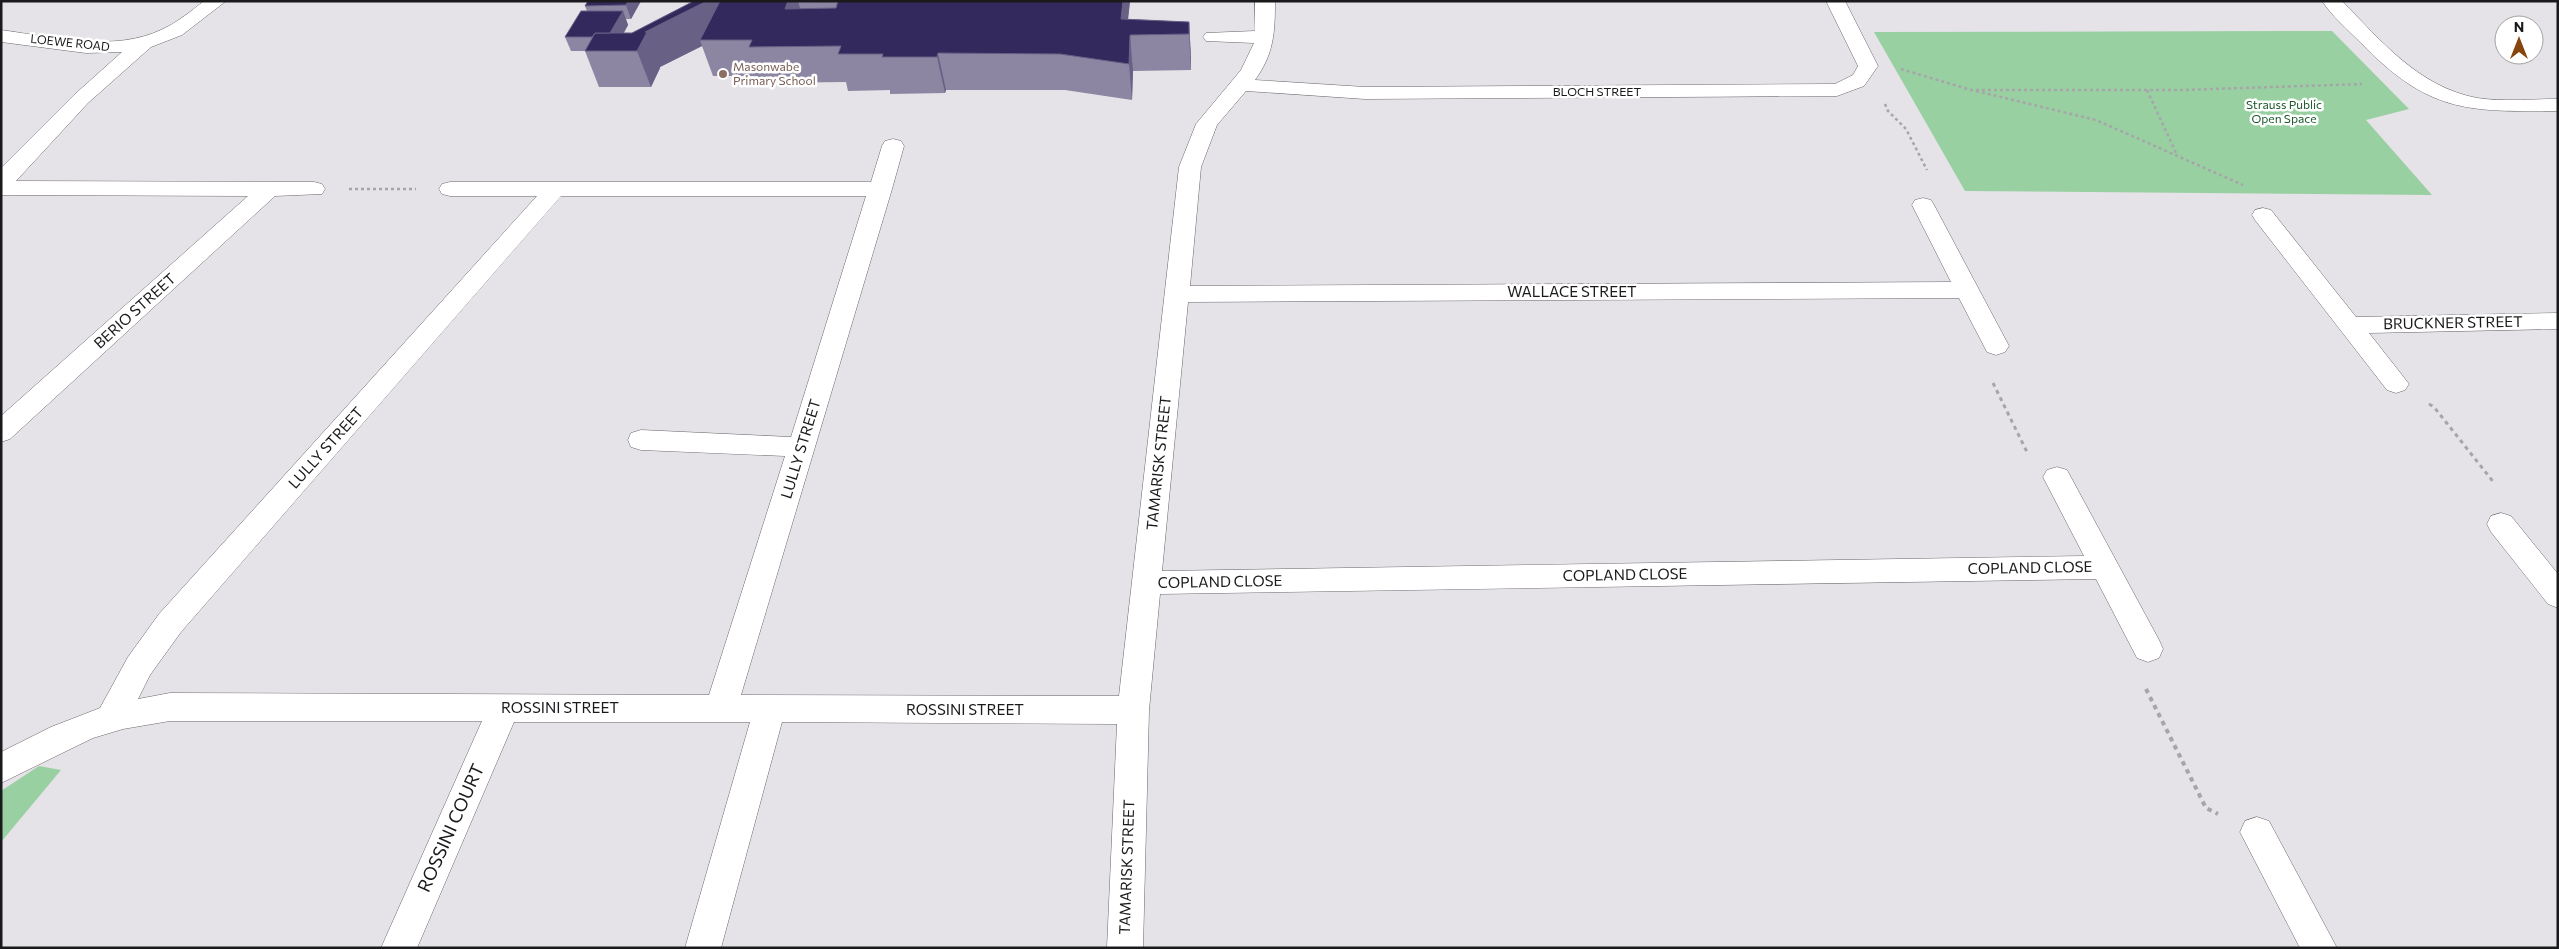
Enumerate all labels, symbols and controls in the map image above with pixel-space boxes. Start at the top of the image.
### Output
north arrow [2494,15,2544,65]
text: N [2514,18,2524,35]
street label: LOEWE ROAD [30,31,111,53]
place label: Masonwabe Primary School [733,59,816,87]
marker: Masonwabe Primary School [717,68,729,80]
street label: BLOCH STREET [1553,84,1641,98]
park label: Strauss Public Open Space [2246,97,2322,125]
street label: BERIO STREET [90,269,179,352]
street label: WALLACE STREET [1507,282,1637,300]
street label: BRUCKNER STREET [2383,312,2523,332]
street label: TAMARISK STREET [1142,394,1174,531]
street label: LULLY STREET [776,396,824,501]
street label: LULLY STREET [284,403,367,492]
street label: COPLAND CLOSE [1968,557,2093,577]
street label: COPLAND CLOSE [1563,564,1688,584]
street label: COPLAND CLOSE [1158,571,1283,591]
street label: ROSSINI STREET [501,698,619,716]
street label: ROSSINI STREET [906,700,1024,718]
street label: ROSSINI COURT [412,760,488,895]
street label: TAMARISK STREET [1115,799,1137,935]

